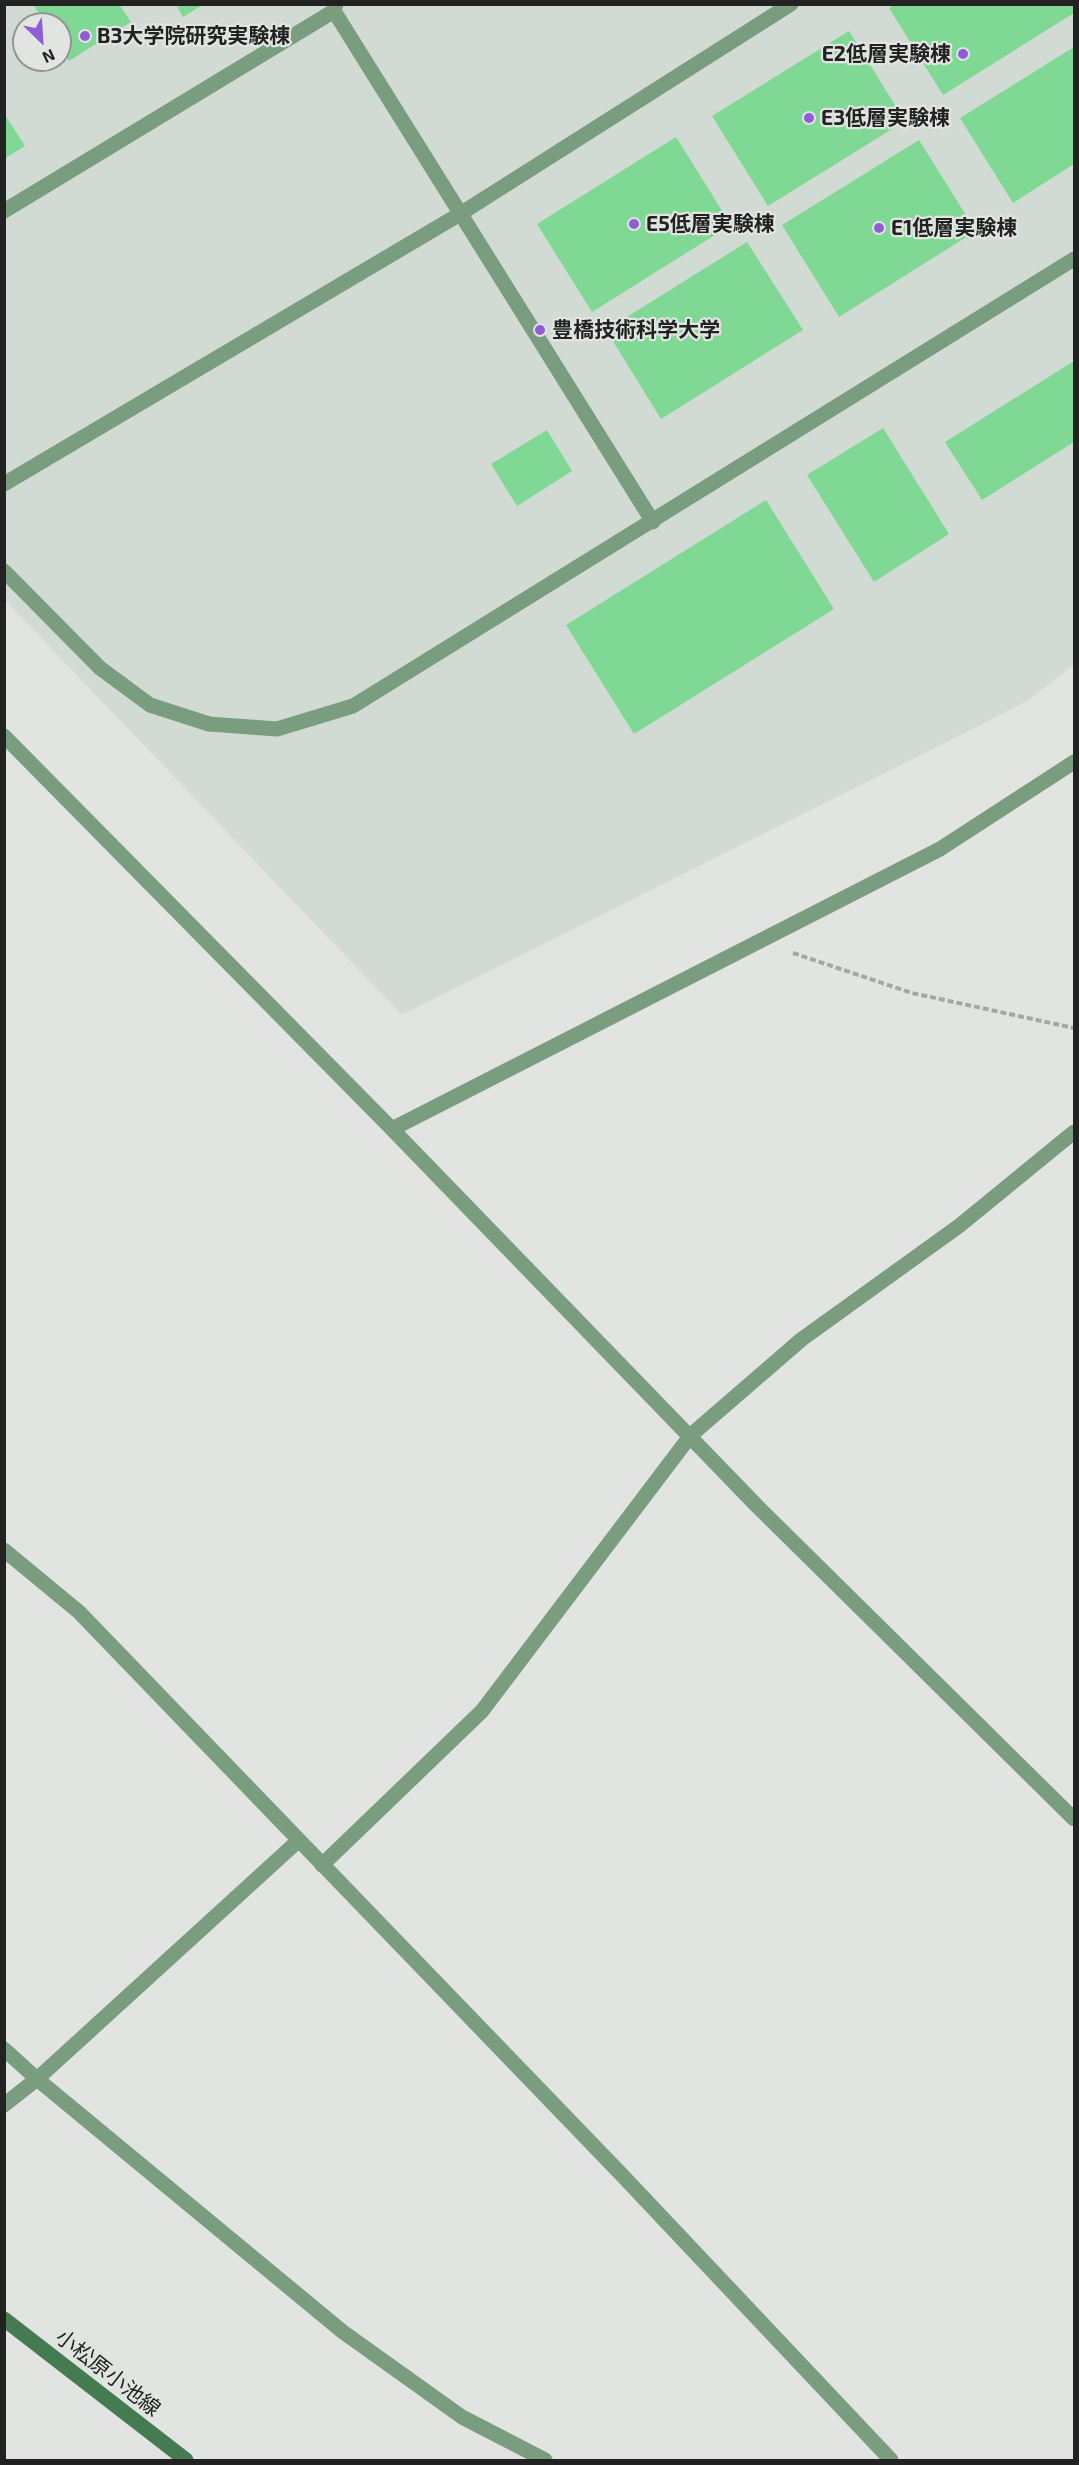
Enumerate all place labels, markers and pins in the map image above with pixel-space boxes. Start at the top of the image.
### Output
place label: B3大学院研究実験棟 [97,23,290,49]
marker: B3大学院研究実験棟 [78,29,92,43]
place label: E2低層実験棟 [822,41,951,67]
marker: E2低層実験棟 [956,47,970,61]
place label: E3低層実験棟 [821,105,950,131]
marker: E3低層実験棟 [802,111,816,125]
place label: E5低層実験棟 [646,211,775,237]
place label: E1低層実験棟 [891,215,1017,241]
marker: E5低層実験棟 [627,217,641,231]
marker: E1低層実験棟 [872,221,886,235]
place label: 豊橋技術科学大学 [552,317,720,343]
marker: 豊橋技術科学大学 [533,323,547,337]

